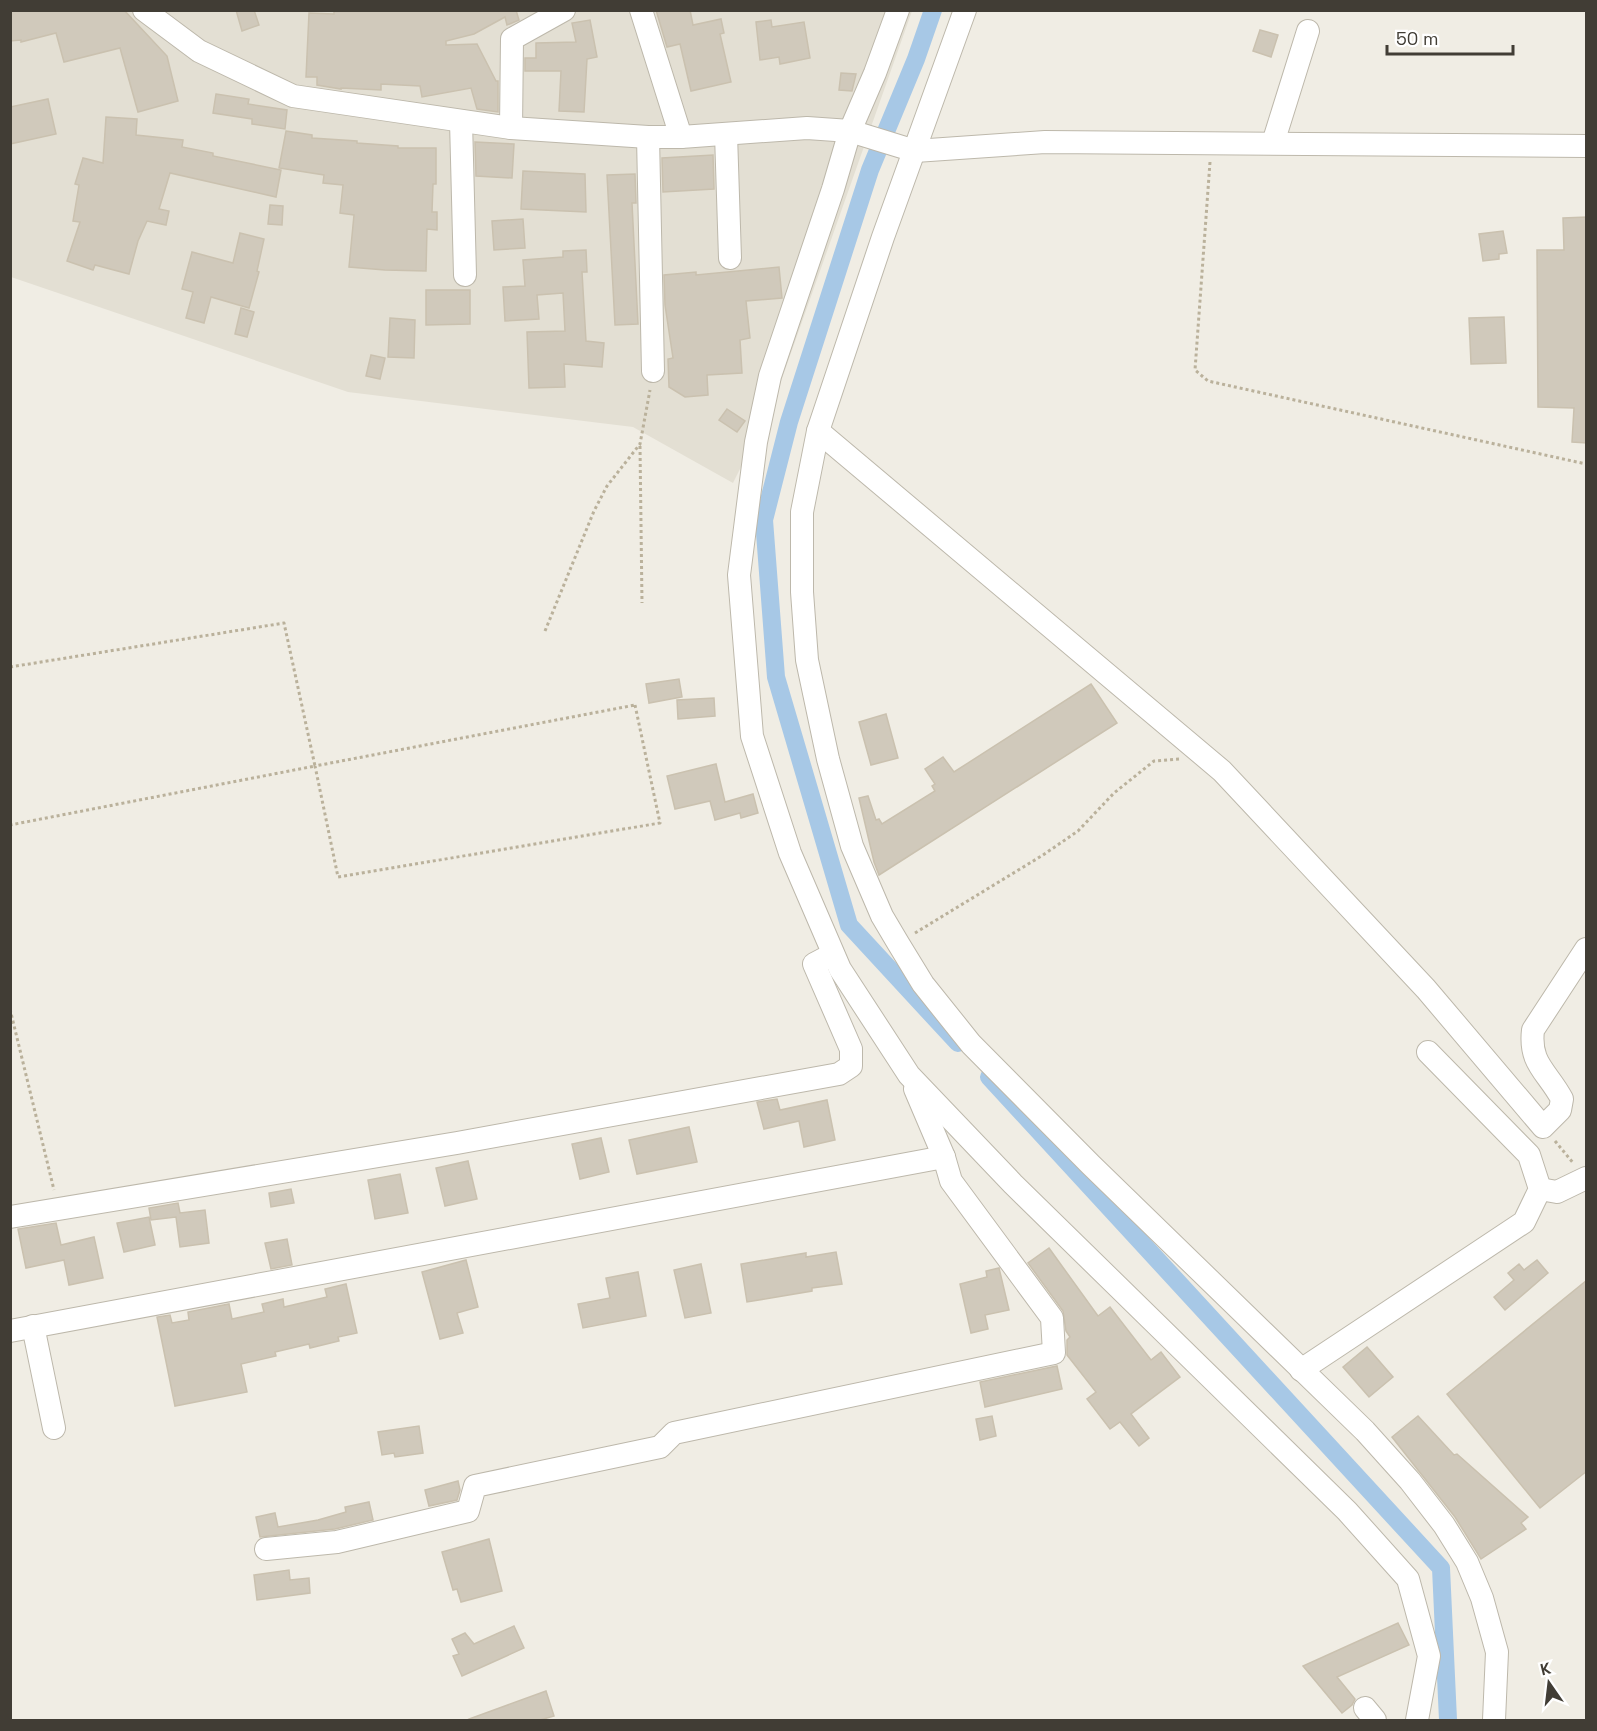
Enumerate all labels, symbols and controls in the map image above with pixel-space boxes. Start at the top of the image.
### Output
scale bar [1387,18,1513,56]
text: 50 m [1396,27,1438,50]
north arrow [1519,1653,1579,1713]
text: K [1538,1658,1553,1680]

